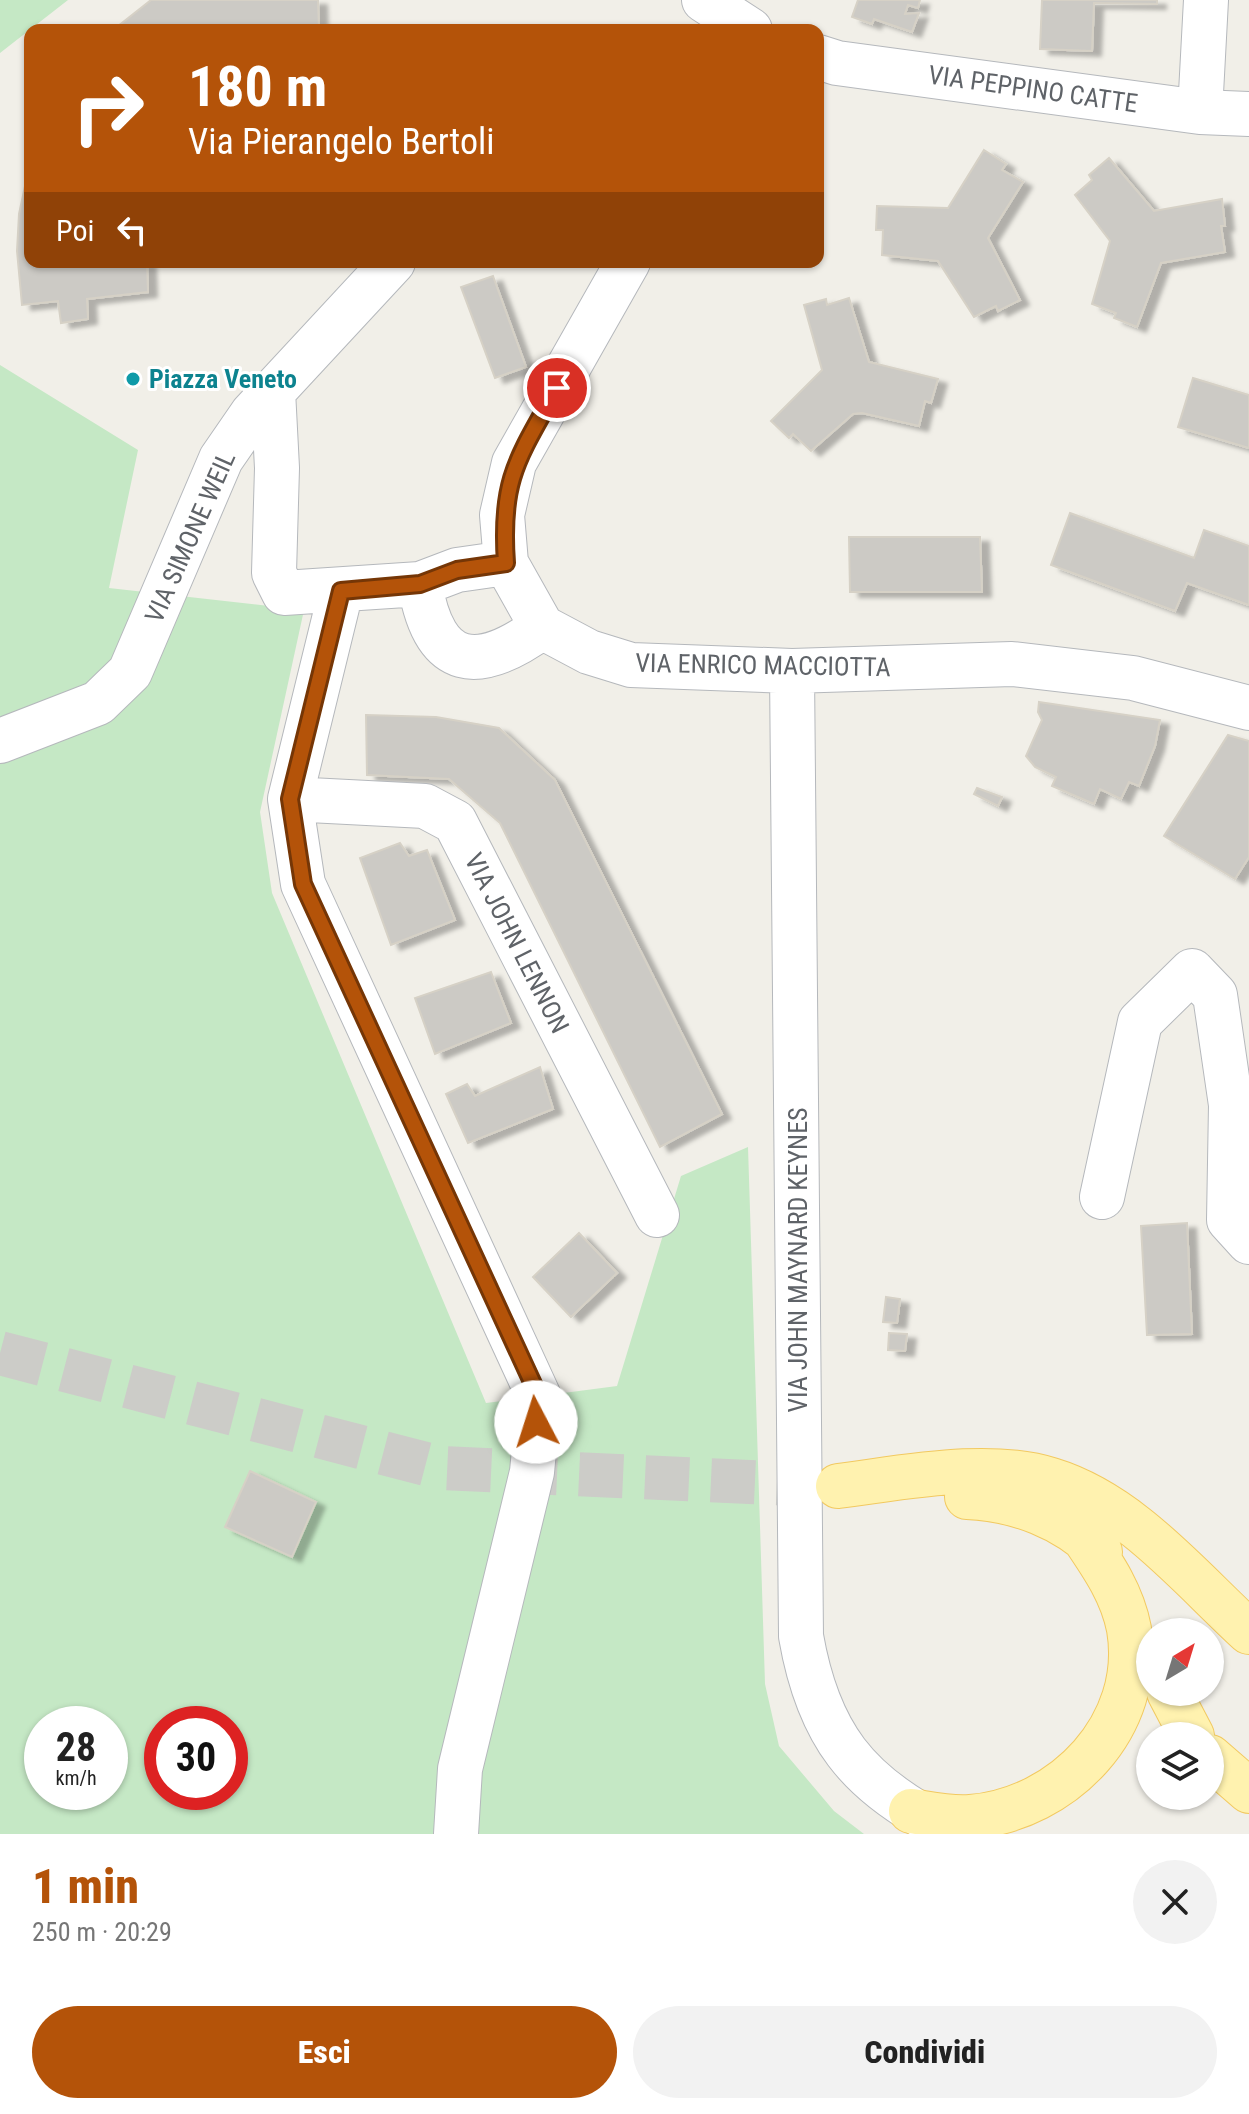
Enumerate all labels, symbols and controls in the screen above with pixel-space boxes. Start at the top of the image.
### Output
text: 180 m [188,54,327,120]
icon: right [56,56,160,160]
street label: VIA PEPPINO CATTE [926,59,1140,119]
text: Via Pierangelo Bertoli [188,121,494,163]
icon: left [110,208,154,252]
text: Poi [56,213,94,248]
pin [523,354,591,422]
place label: Piazza Veneto [149,364,297,394]
icon: arrive [535,366,579,410]
marker: Piazza Veneto [124,370,142,388]
street label: VIA SIMONE WEIL [139,447,241,627]
street label: VIA ENRICO MACCIOTTA [635,648,891,682]
street label: VIA JOHN LENNON [459,848,575,1038]
street label: VIA JOHN MAYNARD KEYNES [783,1107,813,1413]
position arrow [494,1380,578,1464]
north arrow [1136,1618,1224,1706]
map controls [1136,1618,1224,1810]
speed limit sign: 30 [144,1706,248,1810]
button: layers [1136,1722,1224,1810]
text: 28 [56,1724,96,1771]
text: km/h [55,1766,97,1790]
text: 1 min [32,1858,139,1915]
button: close [1133,1860,1217,1944]
text: 250 m · 20:29 [32,1917,172,1947]
button: Esci [32,2006,617,2098]
button: Condividi [633,2006,1217,2098]

